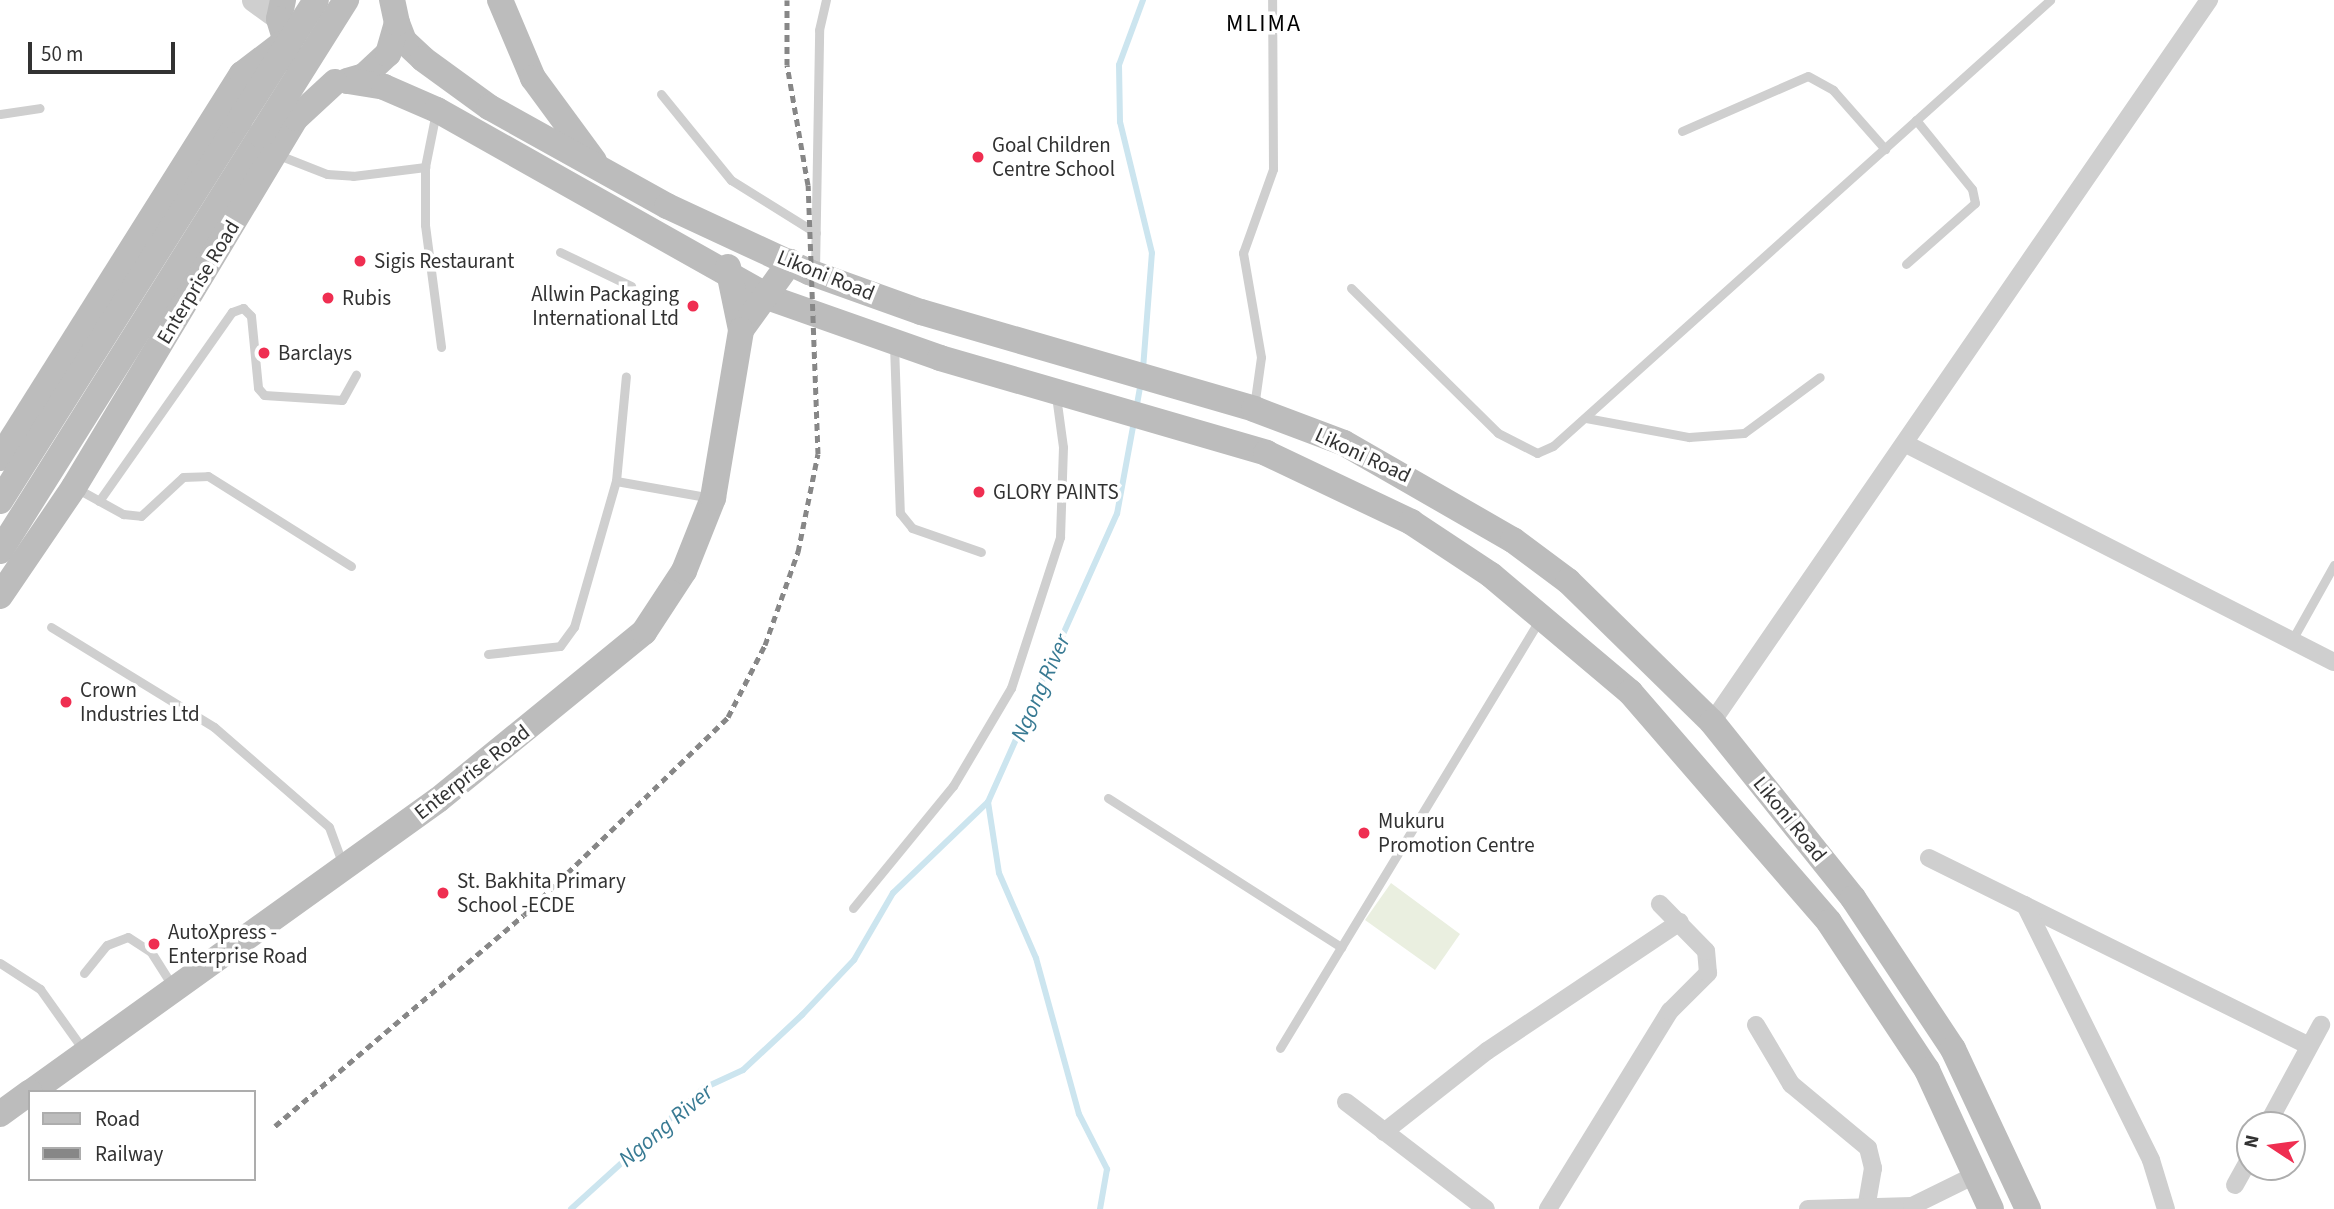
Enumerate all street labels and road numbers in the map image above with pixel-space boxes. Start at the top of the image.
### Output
street label: Enterprise Road [151,216,245,348]
street label: Likoni Road [774,244,878,306]
street label: Likoni Road [1311,422,1415,488]
street label: Enterprise Road [409,719,535,825]
street label: Likoni Road [1748,771,1832,867]

